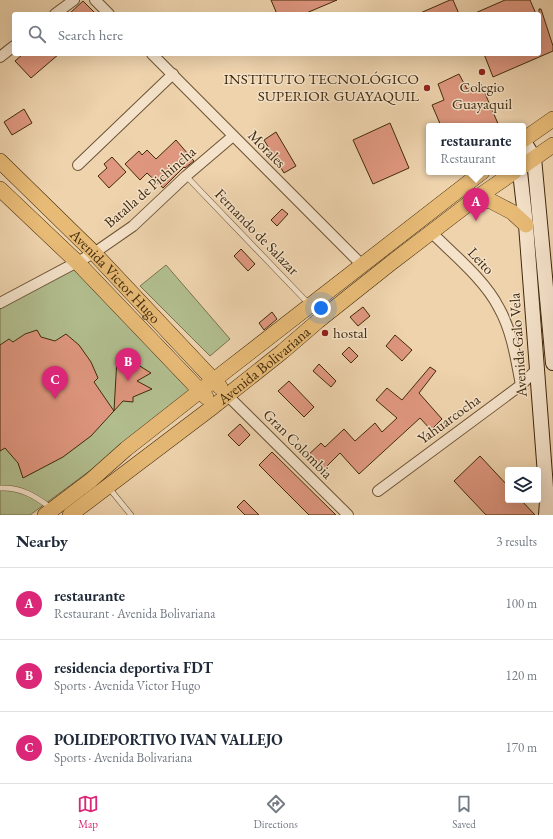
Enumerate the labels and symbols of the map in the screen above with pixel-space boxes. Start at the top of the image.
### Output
marker: Colegio Guayaquil [477,67,487,77]
place label: INSTITUTO TECNOLÓGICO SUPERIOR GUAYAQUIL [224,69,419,105]
place label: Colegio Guayaquil [452,77,512,113]
marker: INSTITUTO TECNOLÓGICO SUPERIOR GUAYAQUIL [422,83,432,93]
street label: Morales [244,126,290,172]
street label: Batalla de Pichincha [100,142,199,232]
street label: Fernando de Salazar [211,184,304,279]
pin: A [463,188,489,221]
street label: Avenida Victor Hugo [65,224,165,327]
street label: Leito [464,243,499,278]
street label: Avenida Galo Vela [504,292,531,399]
your location [311,298,331,318]
street label: Avenida Bolivariana [213,322,314,409]
place label: hostal [333,323,368,342]
marker: hostal [320,328,330,338]
pin: B [115,348,141,381]
pin: C [42,366,68,399]
street label: Yahuarcocha [414,389,484,448]
street label: Gran Colombia [260,405,337,482]

